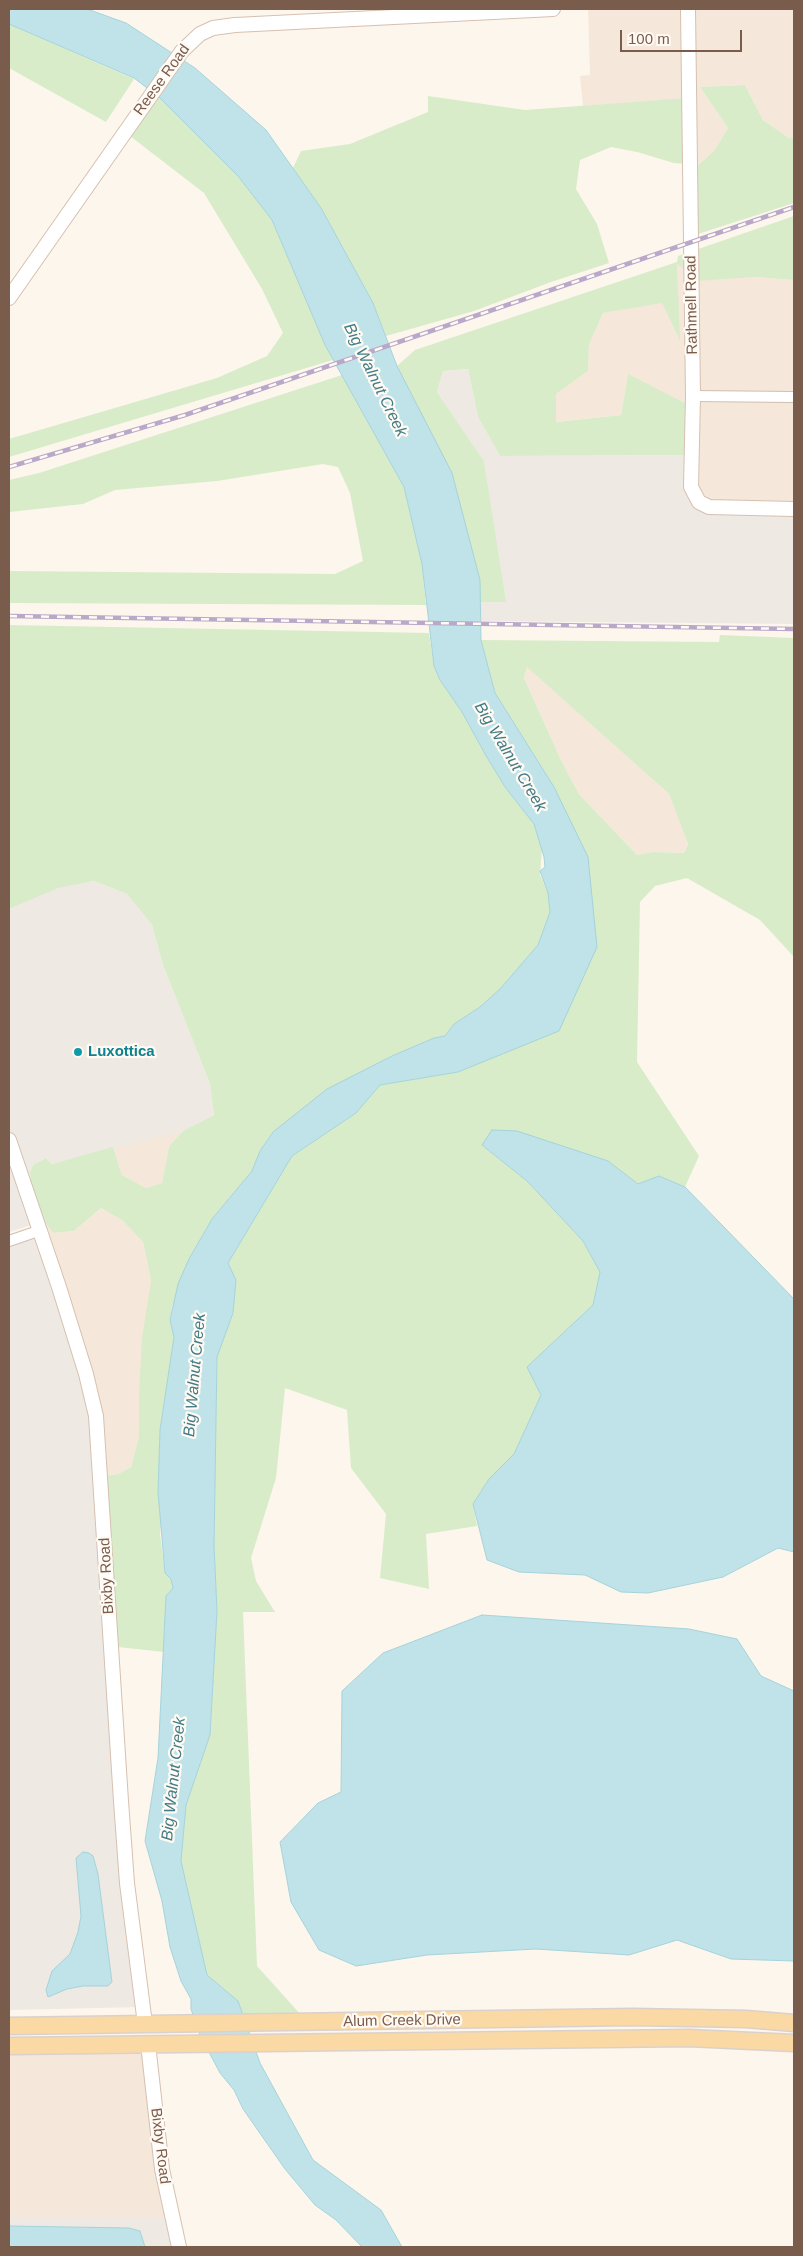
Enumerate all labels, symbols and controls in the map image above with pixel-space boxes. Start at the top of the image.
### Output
scale bar [623,20,746,52]
text: 100 m [628,30,670,47]
street label: Reese Road [130,41,194,119]
street label: Rathmell Road [682,255,702,355]
water label: Big Walnut Creek [339,320,411,440]
water label: Big Walnut Creek [470,699,550,815]
place label: Luxottica [88,1043,155,1061]
marker: Luxottica [72,1046,84,1058]
water label: Big Walnut Creek [180,1312,210,1438]
street label: Bixby Road [96,1537,118,1615]
water label: Big Walnut Creek [158,1716,190,1842]
street label: Alum Creek Drive [343,2011,461,2031]
street label: Bixby Road [146,2107,174,2185]

